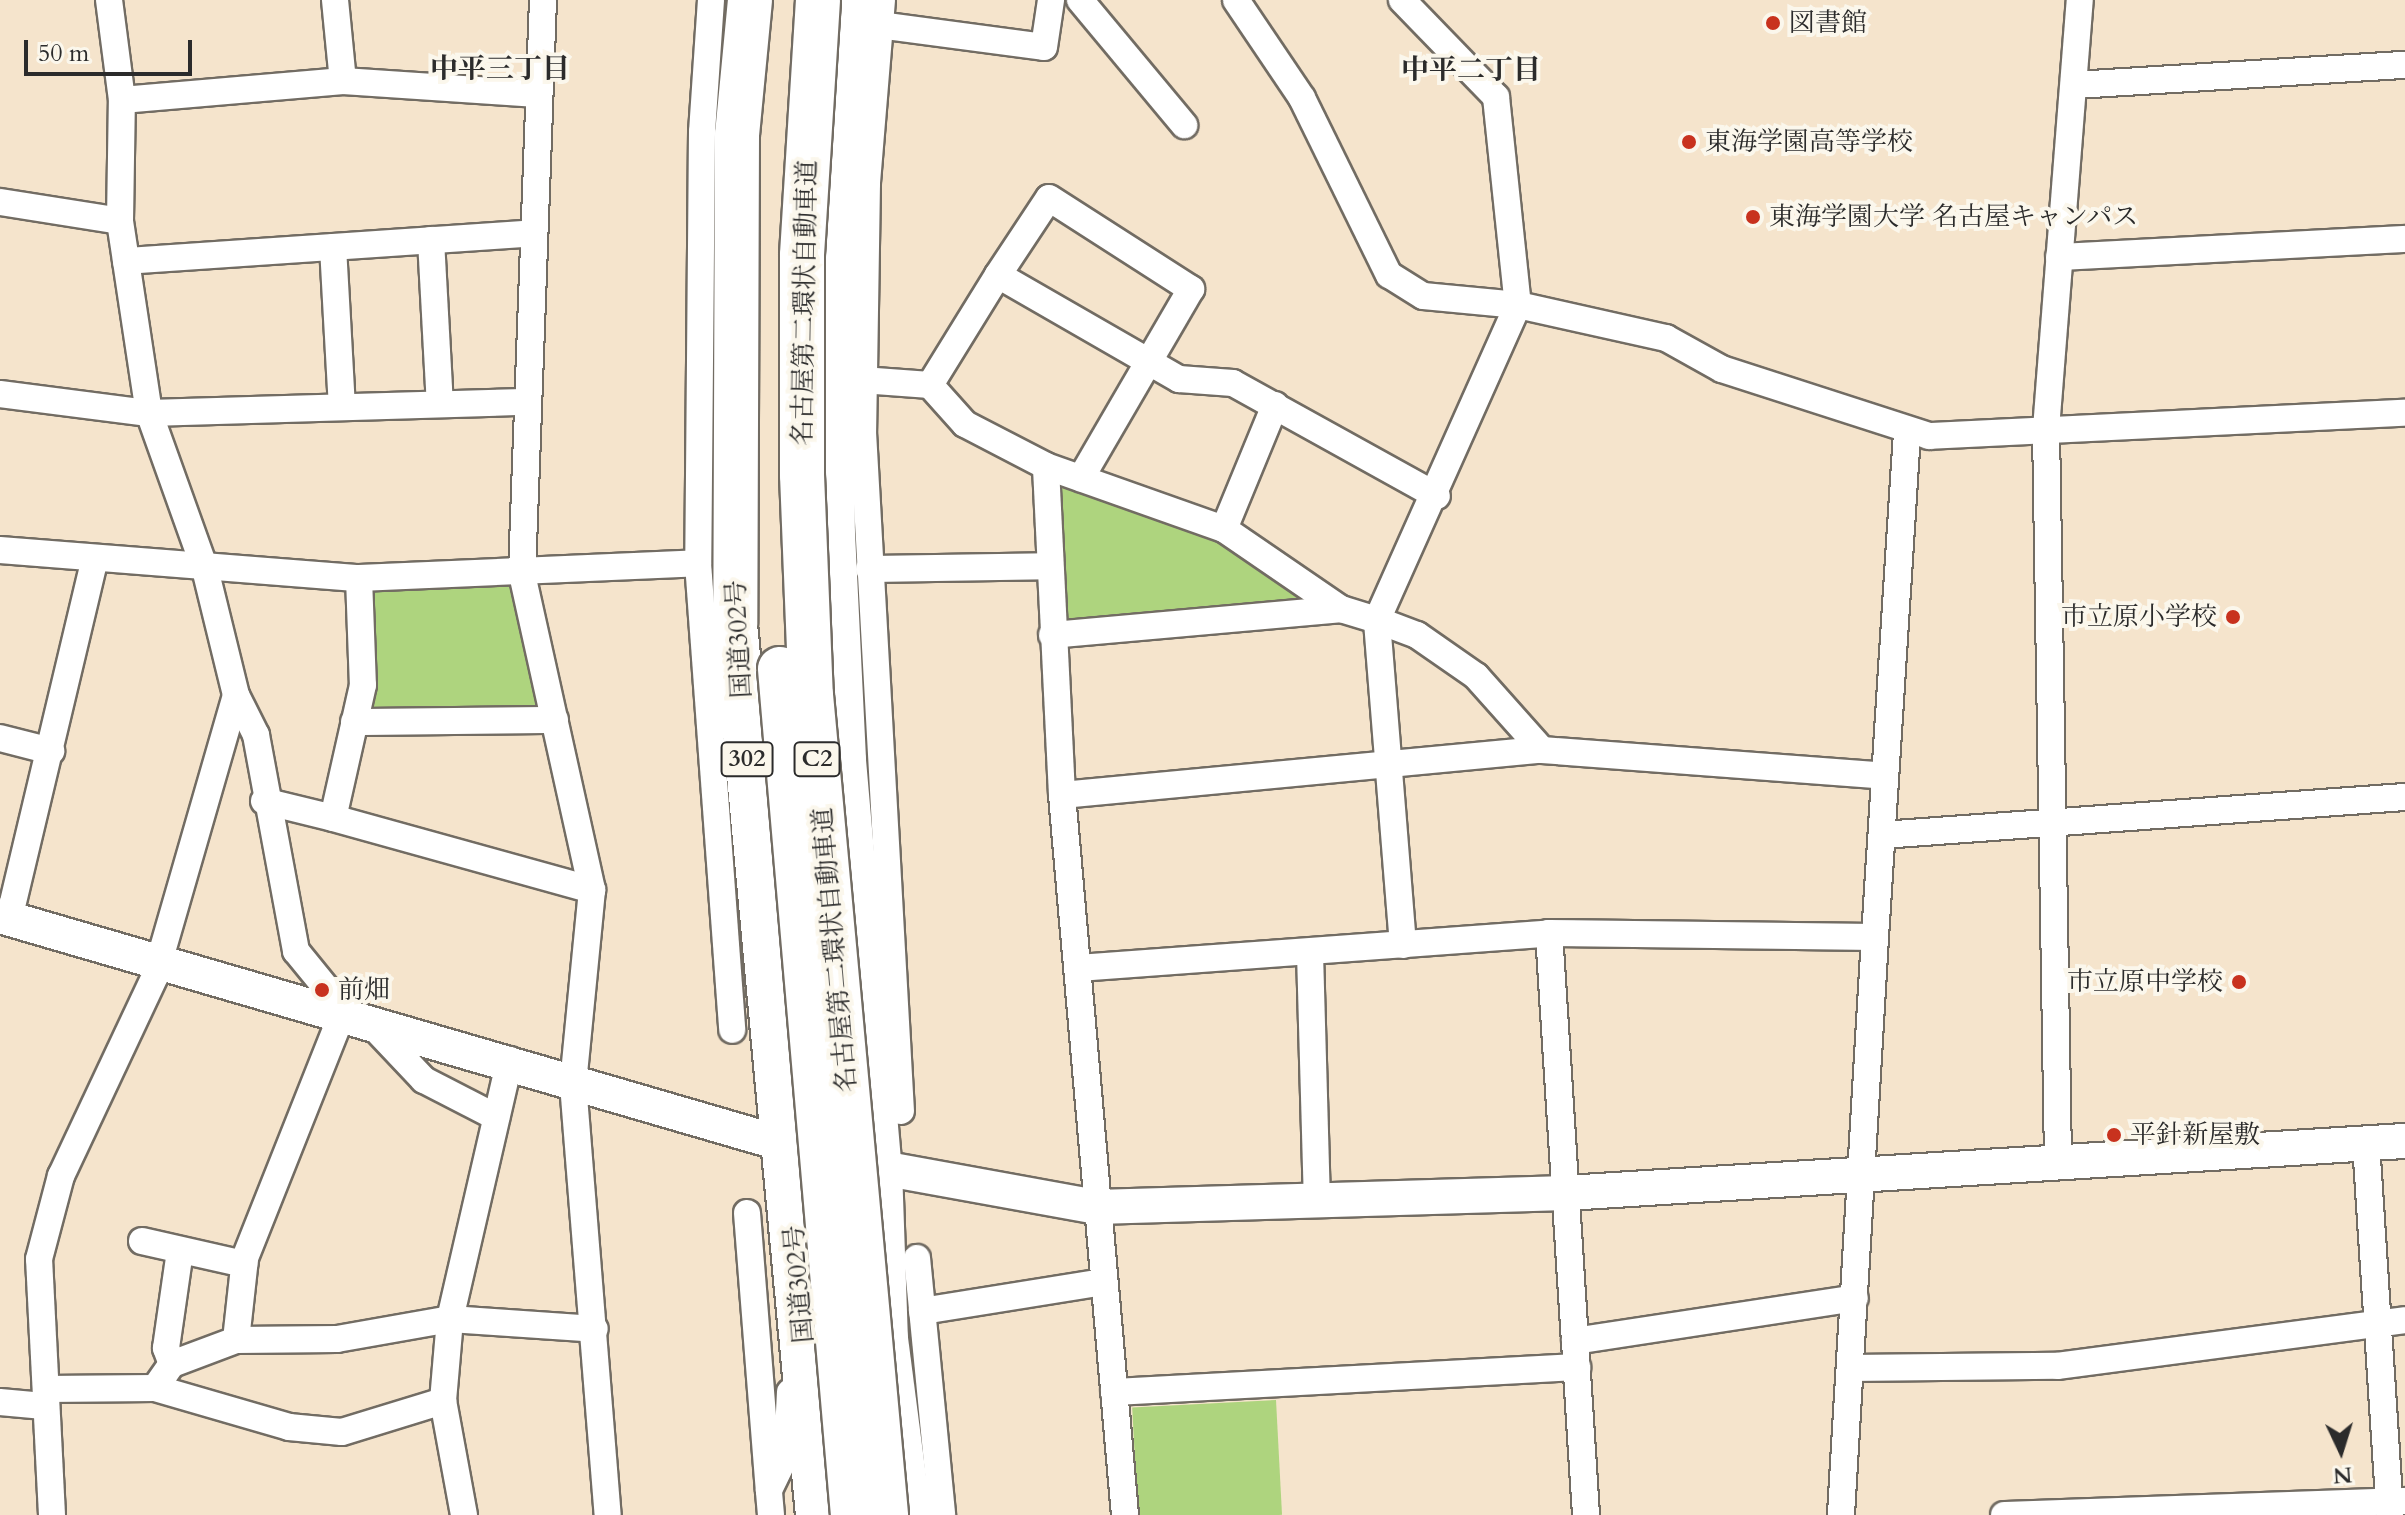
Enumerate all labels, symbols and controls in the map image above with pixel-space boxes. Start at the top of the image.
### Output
place label: 図書館 [1789,7,1867,39]
marker: 図書館 [1764,14,1782,32]
scale bar [28,24,196,74]
text: 50 m [38,37,89,70]
district label: 中平三丁目 [430,52,570,86]
district label: 中平二丁目 [1401,53,1541,87]
place label: 東海学園高等学校 [1705,126,1913,158]
marker: 東海学園高等学校 [1680,133,1698,151]
street label: 名古屋第二環状自動車道 [787,160,823,446]
place label: 東海学園大学 名古屋キャンパス [1769,201,2140,233]
marker: 東海学園大学 名古屋キャンパス [1744,208,1762,226]
street label: 国道302号 [720,579,758,699]
place label: 市立原小学校 [2061,601,2217,633]
marker: 市立原小学校 [2224,608,2242,626]
road number: 302 [719,739,775,779]
road number: C2 [793,739,841,779]
street label: 名古屋第二環状自動車道 [807,806,863,1094]
place label: 市立原中学校 [2067,966,2223,998]
marker: 市立原中学校 [2230,973,2248,991]
place label: 前畑 [338,974,390,1006]
marker: 前畑 [313,981,331,999]
place label: 平針新屋敷 [2130,1119,2260,1151]
marker: 平針新屋敷 [2105,1126,2123,1144]
street label: 国道302号 [778,1224,820,1344]
north arrow [2301,1411,2381,1491]
text: N [2332,1459,2353,1491]

